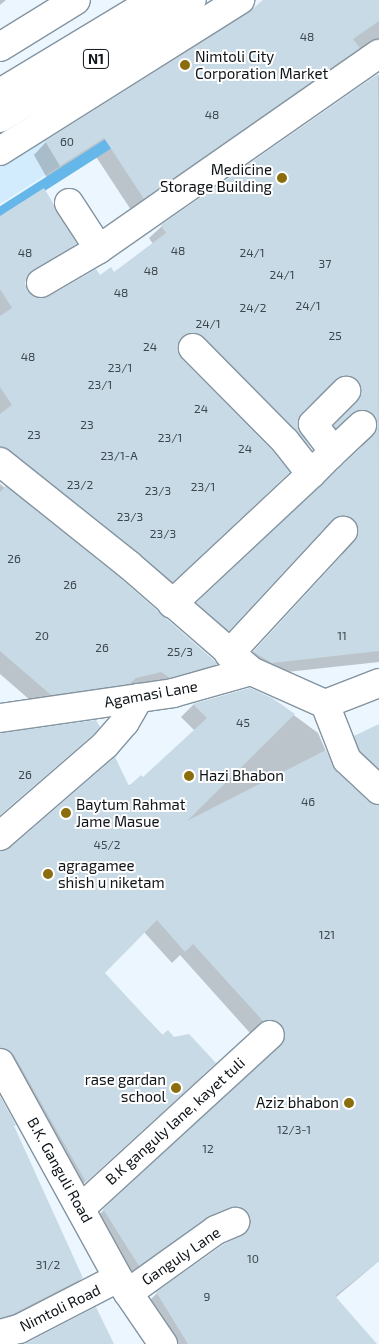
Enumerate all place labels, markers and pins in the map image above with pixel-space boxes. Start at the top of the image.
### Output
place label: Nimtoli City Corporation Market [195,47,328,82]
marker: Nimtoli City Corporation Market [179,59,191,71]
place label: Medicine Storage Building [160,160,272,195]
marker: Medicine Storage Building [276,172,288,184]
place label: Hazi Bhabon [199,767,284,785]
marker: Hazi Bhabon [183,770,195,782]
place label: Baytum Rahmat Jame Masue [76,795,186,830]
marker: Baytum Rahmat Jame Masue [60,807,72,819]
place label: agragamee shish u niketam [58,856,165,891]
marker: agragamee shish u niketam [42,868,54,880]
place label: rase gardan school [85,1070,166,1105]
marker: rase gardan school [170,1082,182,1094]
place label: Aziz bhabon [256,1094,339,1112]
marker: Aziz bhabon [343,1097,355,1109]

